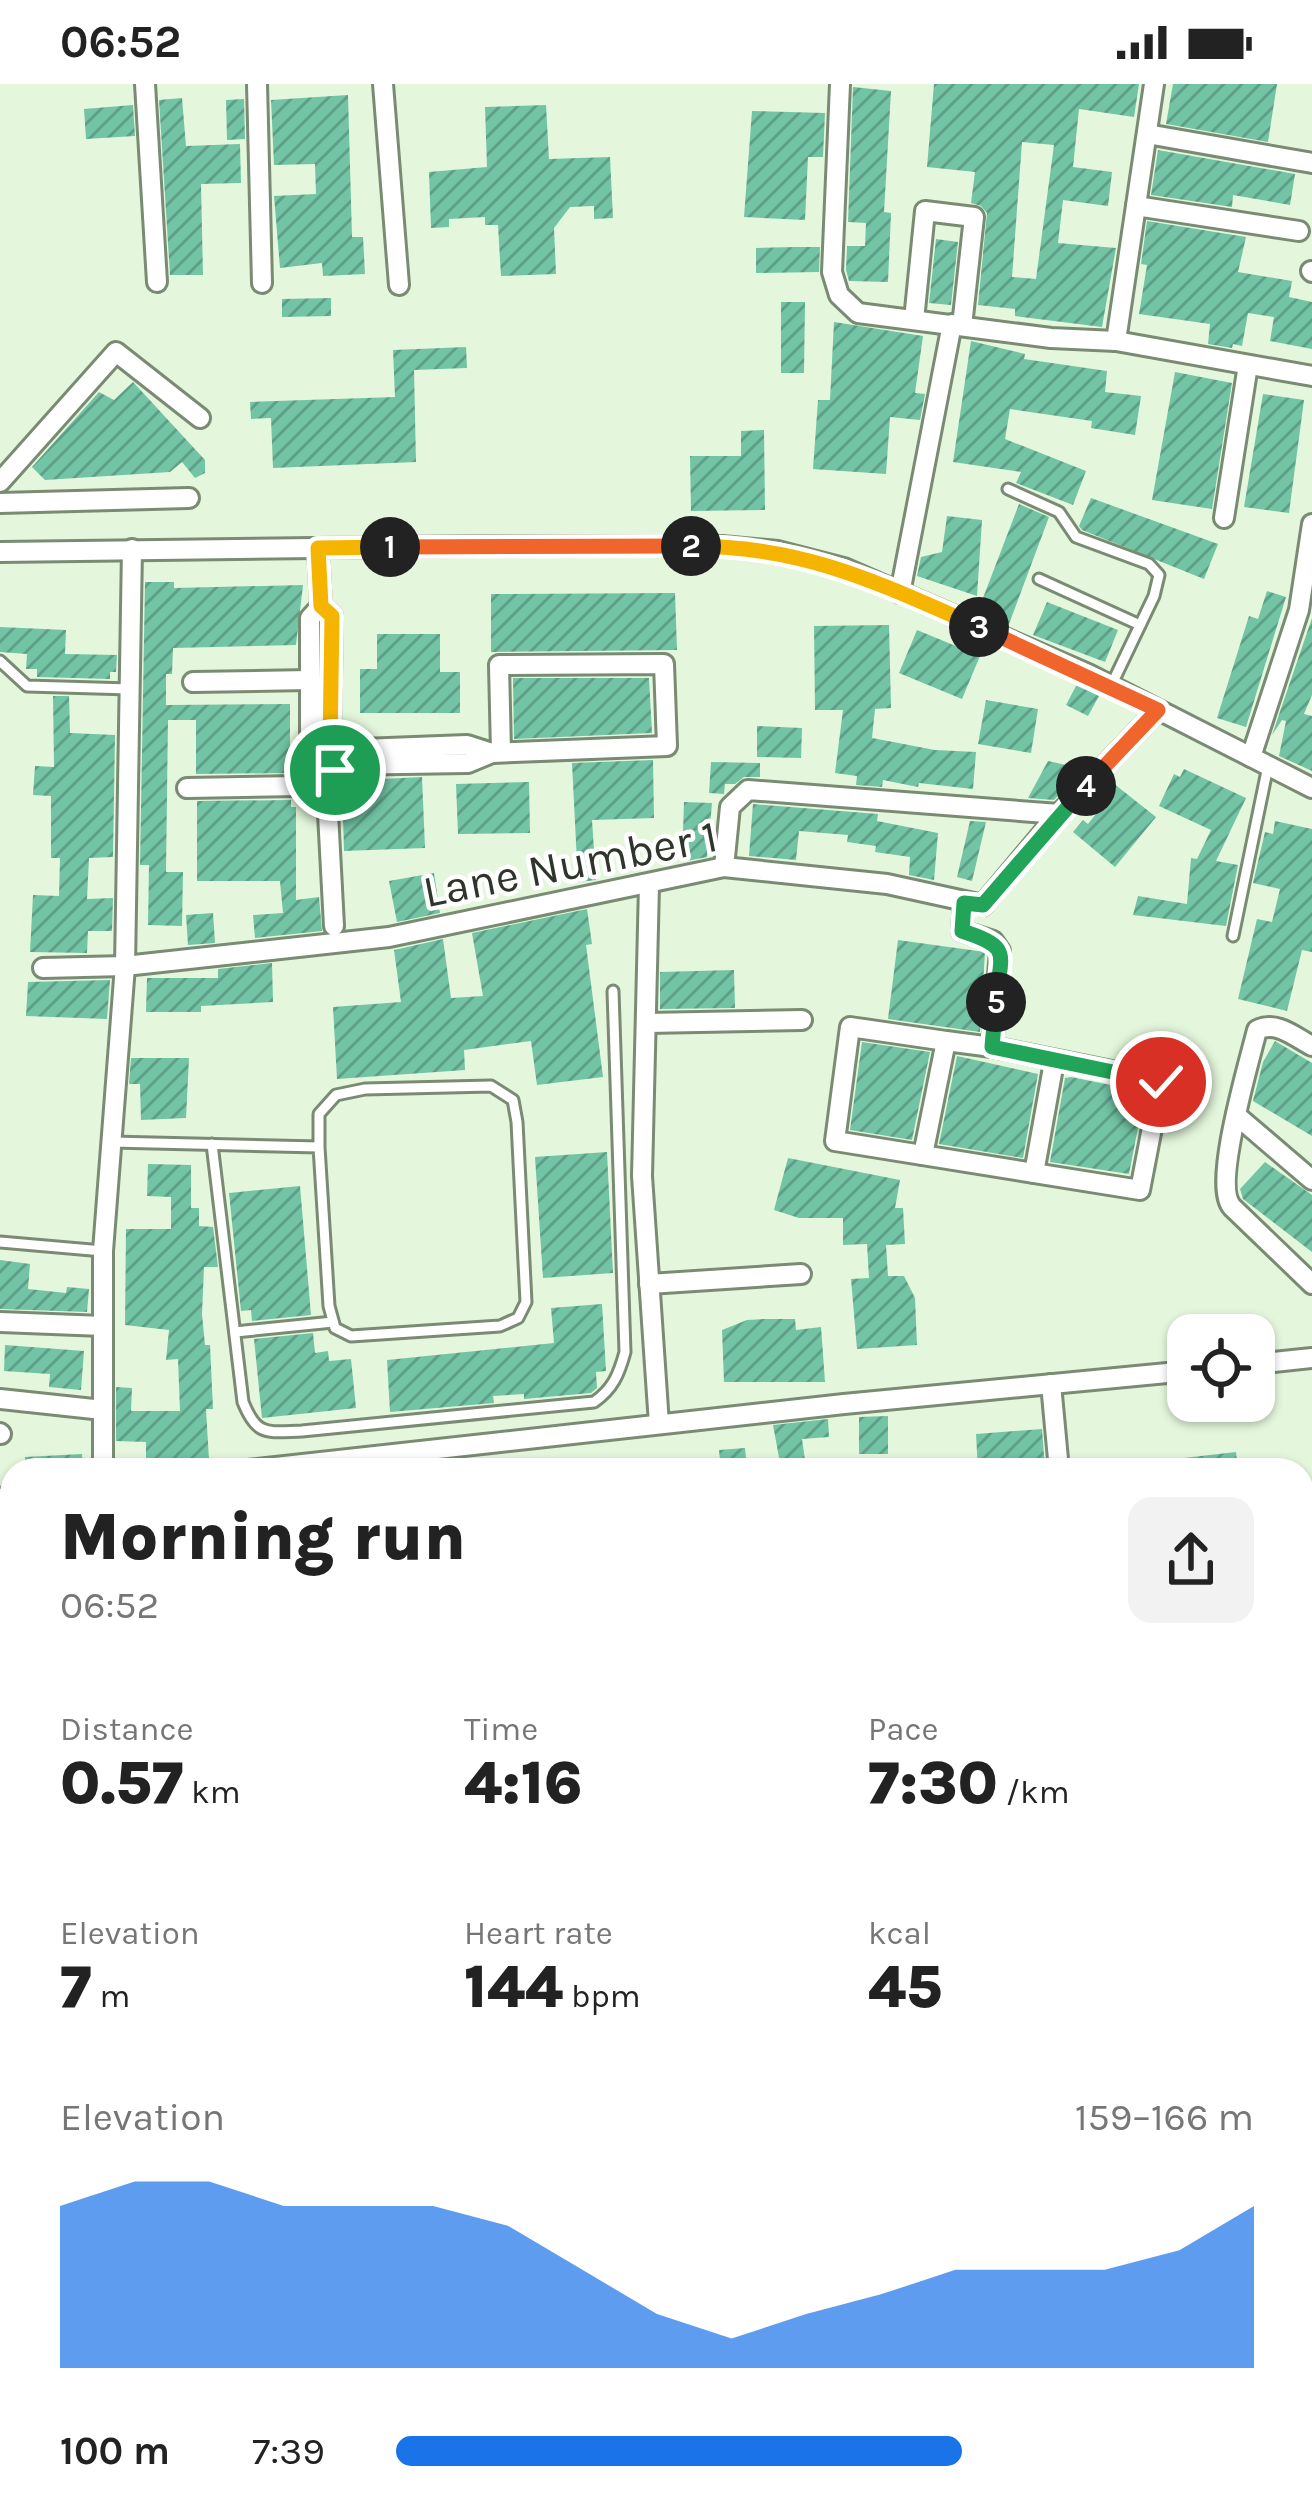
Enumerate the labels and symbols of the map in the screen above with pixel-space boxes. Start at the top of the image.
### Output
pin: 2 [661,516,721,576]
pin: 1 [360,517,420,577]
pin: 3 [949,597,1009,657]
pin [284,719,386,821]
pin: 4 [1056,756,1116,816]
street label: Lane Number 1 [419,810,722,918]
pin: 5 [966,972,1026,1032]
pin [1110,1031,1212,1133]

